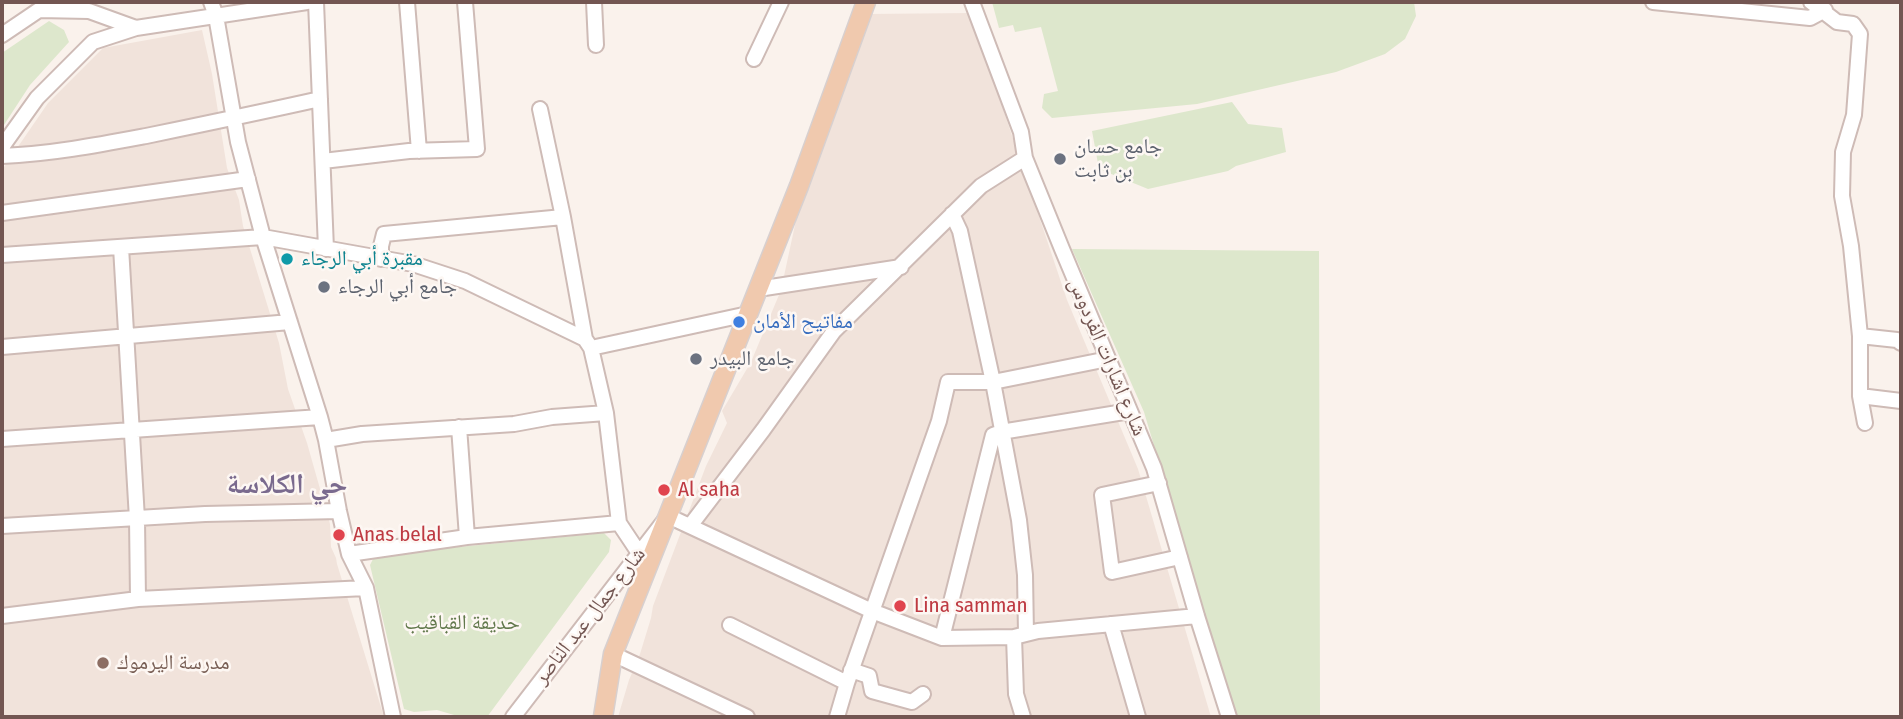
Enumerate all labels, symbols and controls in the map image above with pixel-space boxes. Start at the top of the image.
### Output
place label: جامع حسان بن ثابت [1074,134,1162,184]
marker: جامع حسان بن ثابت [1052,151,1068,167]
place label: مقبرة أبي الرجاء [301,246,423,272]
marker: مقبرة أبي الرجاء [279,251,295,267]
place label: جامع أبي الرجاء [338,274,457,300]
street label: شارع اشارات الفردوس [1062,274,1152,440]
marker: جامع أبي الرجاء [316,279,332,295]
place label: مفاتيح اﻷمان [753,309,853,335]
marker: مفاتيح اﻷمان [731,314,747,330]
place label: جامع البيدر [710,346,794,372]
marker: جامع البيدر [688,351,704,367]
district label: حي الكلاسة [227,468,347,502]
place label: Al saha [678,477,740,503]
marker: Al saha [656,482,672,498]
place label: Anas belal [353,522,442,548]
marker: Anas belal [331,527,347,543]
street label: شارع جمال عبد الناصر [529,542,651,690]
place label: Lina samman [914,593,1028,619]
marker: Lina samman [892,598,908,614]
park label: حديقة القباقيب [404,610,520,636]
place label: مدرسة اليرموك [117,650,229,676]
marker: مدرسة اليرموك [95,655,111,671]

